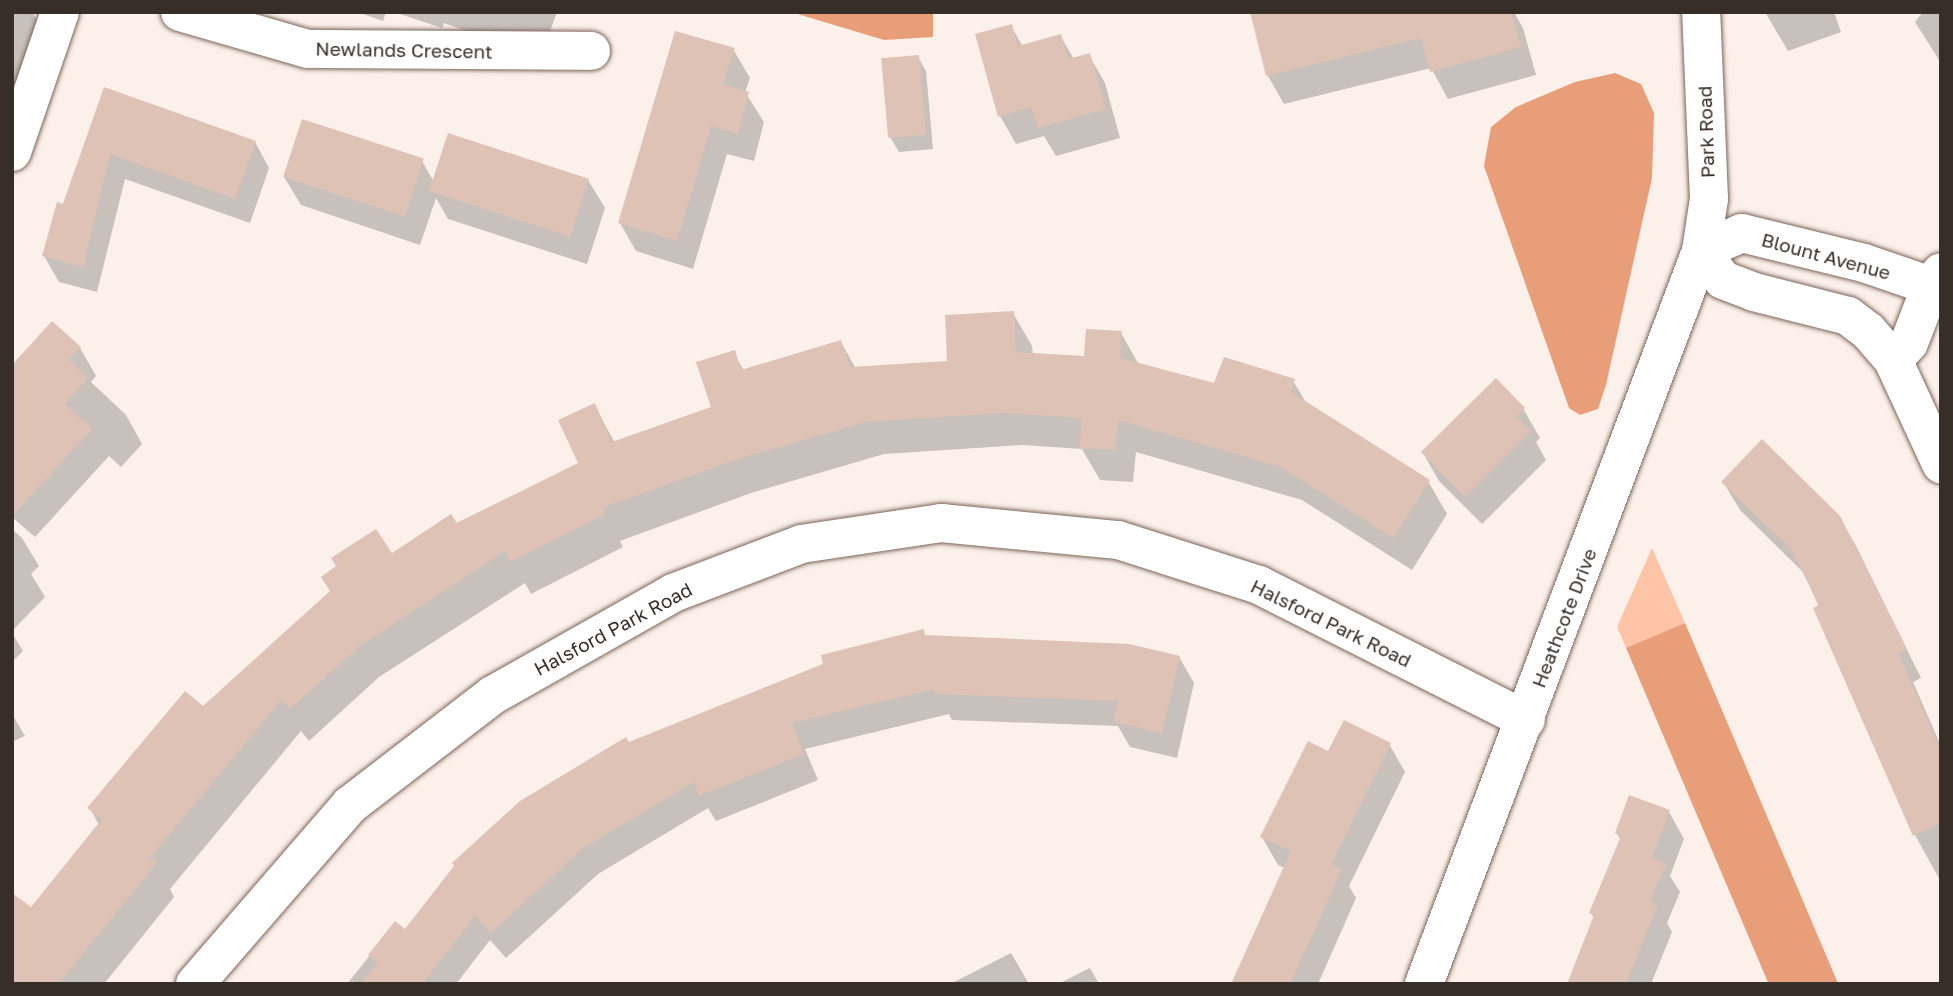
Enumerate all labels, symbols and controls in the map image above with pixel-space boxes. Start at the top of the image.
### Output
street label: Newlands Crescent [315,37,493,63]
street label: Park Road [1693,85,1719,179]
street label: Blount Avenue [1759,228,1893,284]
street label: Heathcote Drive [1527,545,1601,691]
street label: Halsford Park Road [1247,574,1415,672]
street label: Halsford Park Road [530,578,696,680]

